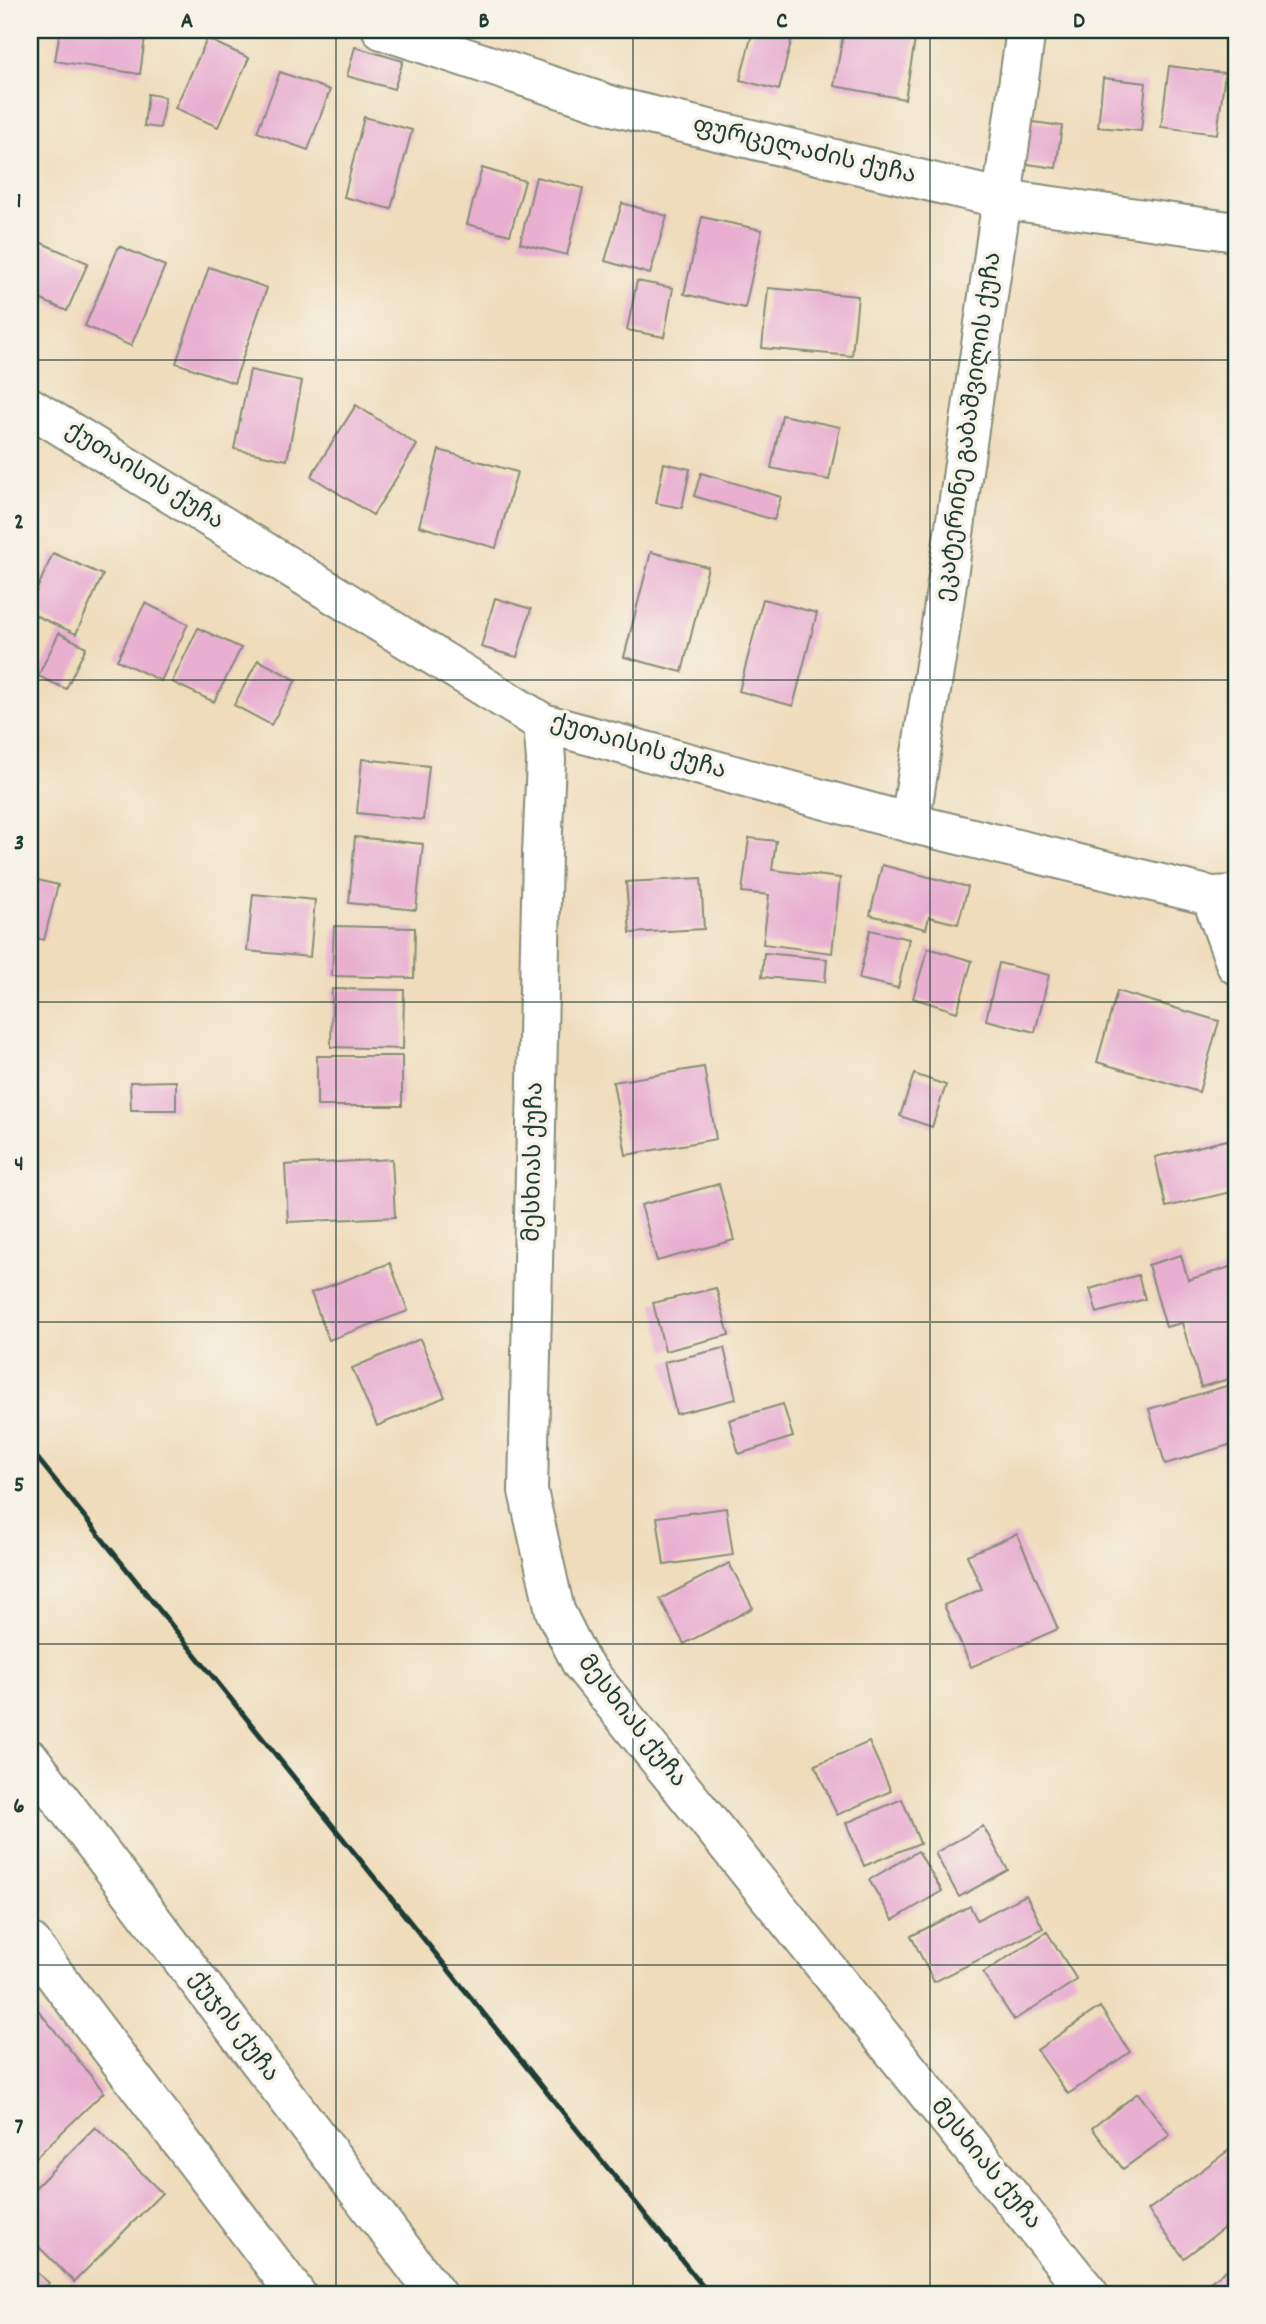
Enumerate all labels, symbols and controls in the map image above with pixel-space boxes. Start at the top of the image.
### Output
text: A [181,6,193,39]
text: B [479,6,490,39]
text: C [776,6,788,39]
text: D [1073,6,1085,39]
street label: ფურცელაძის ქუჩა [689,110,919,194]
text: 1 [16,186,22,219]
street label: ეკატერინე გაბაშვილის ქუჩა [929,250,1011,604]
street label: ქუთაისის ქუჩა [58,415,230,539]
text: 2 [14,507,24,540]
street label: ქუთაისის ქუჩა [546,707,730,789]
text: 3 [14,828,24,861]
street label: მესხიას ქუჩა [517,1082,553,1242]
text: 4 [14,1149,24,1182]
text: 5 [14,1470,24,1503]
street label: მესხიას ქუჩა [568,1648,694,1796]
text: 6 [13,1791,25,1824]
street label: ქუჯის ქუჩა [180,1964,286,2090]
street label: მესხიას ქუჩა [921,2092,1049,2238]
text: 7 [15,2112,24,2145]

